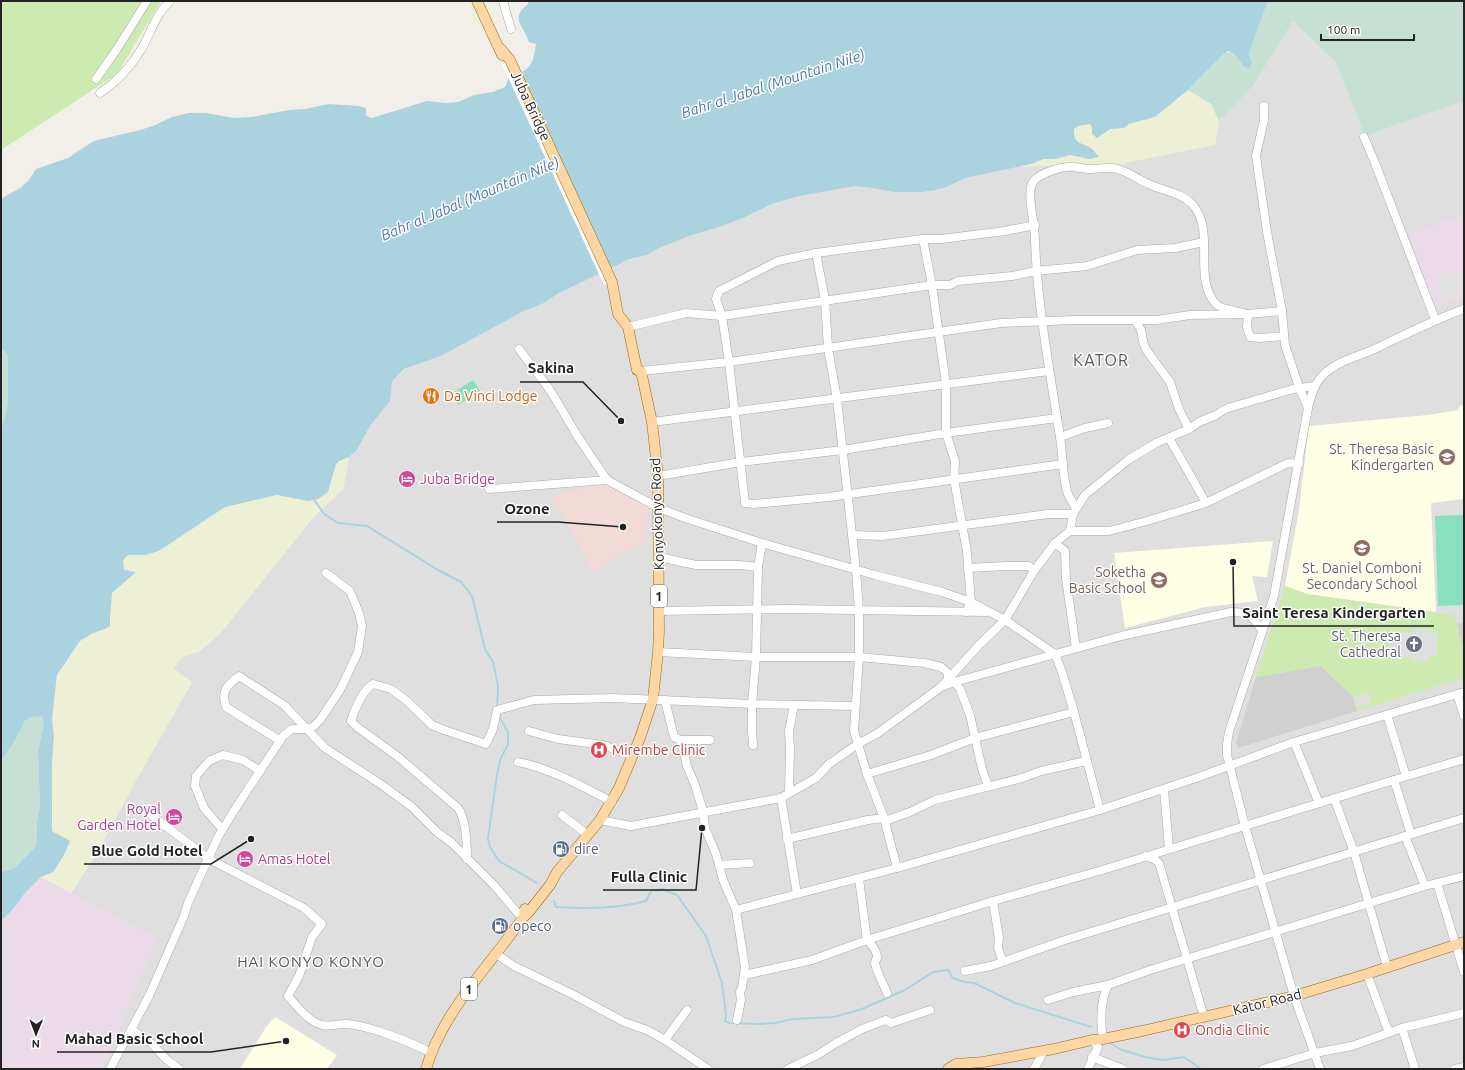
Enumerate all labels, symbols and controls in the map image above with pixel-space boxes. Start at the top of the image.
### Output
scale bar [1321,16,1414,42]
text: 100 m [1327,23,1360,36]
water label: Bahr al Jabal (Mountain Nile) [679,46,867,121]
street label: Juba Bridge [508,69,554,143]
water label: Bahr al Jabal (Mountain Nile) [378,153,562,244]
district label: KATOR [1073,351,1129,369]
callout: Sakina [520,355,583,382]
text: Sakina [528,359,574,376]
restaurant icon: Da Vinci Lodge [421,386,441,406]
place label: Da Vinci Lodge [444,388,537,404]
place label: St. Theresa Basic Kindergarten [1329,441,1434,473]
school or university icon: St. Theresa Basic Kindergarten [1437,447,1457,467]
street label: Konyokonyo Road [647,457,667,571]
hotel icon: Juba Bridge [397,469,417,489]
place label: Juba Bridge [420,471,495,487]
callout: Ozone [497,495,558,522]
text: Ozone [504,500,550,517]
school or university icon: St. Daniel Comboni Secondary School [1352,538,1372,558]
place label: St. Daniel Comboni Secondary School [1302,560,1422,592]
place label: Soketha Basic School [1069,564,1146,596]
school or university icon: Soketha Basic School [1149,570,1169,590]
road number: 1 [651,585,667,607]
callout: Saint Teresa Kindergarten [1234,599,1434,626]
text: Saint Teresa Kindergarten [1242,604,1426,621]
place label: St. Theresa Cathedral [1332,628,1401,660]
church icon: St. Theresa Cathedral [1404,634,1424,654]
hospital icon: Mirembe Clinic [589,740,609,760]
place label: Mirembe Clinic [612,742,706,758]
place label: Royal Garden Hotel [77,801,161,833]
hotel icon: Royal Garden Hotel [164,807,184,827]
callout: Blue Gold Hotel [84,837,211,864]
fuel station icon: dire [551,839,571,859]
place label: dire [574,841,599,857]
text: Blue Gold Hotel [91,842,203,859]
hotel icon: Amas Hotel [235,849,255,869]
place label: Amas Hotel [258,851,331,867]
callout: Fulla Clinic [603,863,696,890]
text: Fulla Clinic [611,868,687,885]
fuel station icon: opeco [490,916,510,936]
place label: opeco [513,918,552,934]
district label: HAI KONYO KONYO [237,953,385,970]
road number: 1 [461,978,477,1000]
street label: Kator Road [1231,986,1303,1018]
north arrow [16,1014,56,1054]
hospital icon: Ondia Clinic [1172,1020,1192,1040]
place label: Ondia Clinic [1195,1022,1270,1038]
callout: Mahad Basic School [57,1025,211,1052]
text: Mahad Basic School [65,1030,204,1047]
text: N [32,1038,40,1050]

